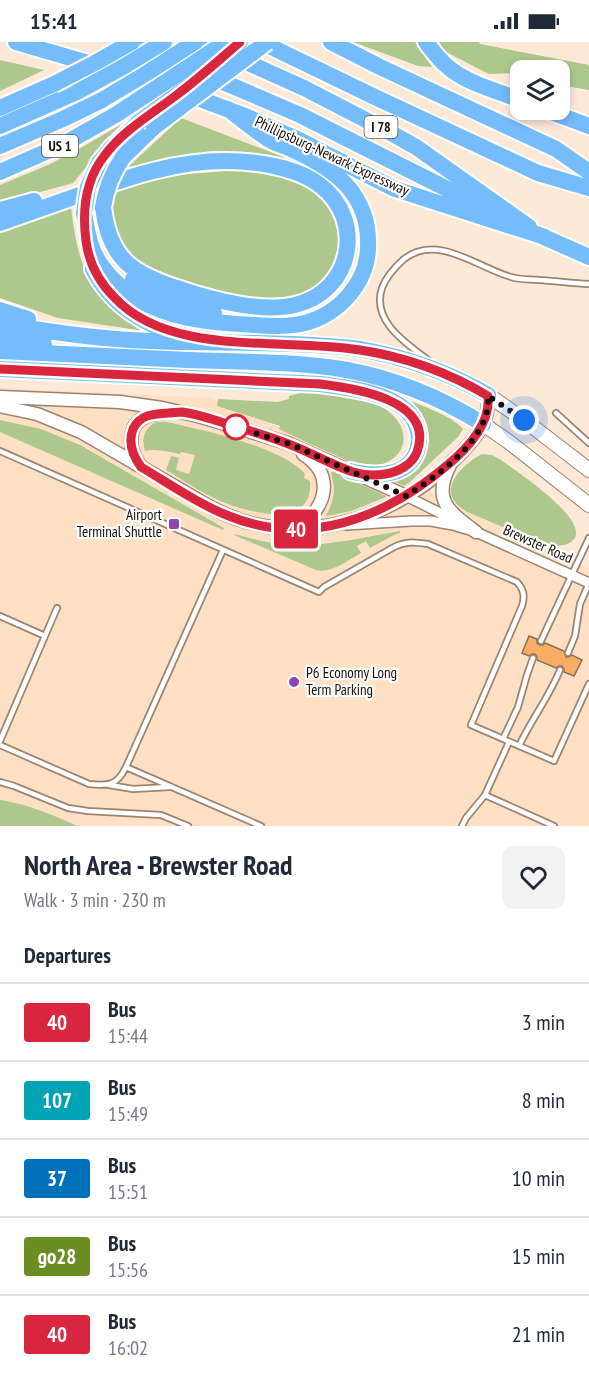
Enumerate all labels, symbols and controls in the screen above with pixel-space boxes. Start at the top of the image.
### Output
text: 15:41 [30,7,78,35]
map controls [510,60,570,120]
button: layers [510,60,570,120]
street label: Phillipsburg-Newark Expressway [252,111,413,200]
road number: I 78 [364,116,398,138]
road number: US 1 [42,135,78,157]
your location [509,405,539,435]
unlabelled marker [223,414,249,440]
place label: Airport Terminal Shuttle [77,505,162,541]
line badge: 40 [269,510,323,548]
text: 40 [286,516,306,543]
marker: Airport Terminal Shuttle [167,517,181,531]
street label: Brewster Road [500,520,576,567]
place label: P6 Economy Long Term Parking [306,663,397,699]
marker: P6 Economy Long Term Parking [287,675,301,689]
text: North Area - Brewster Road [24,846,293,883]
button: heart [502,846,565,909]
text: Walk · 3 min · 230 m [24,887,166,913]
text: Departures [24,941,111,969]
text: Bus [108,995,136,1023]
text: 3 min [522,1008,565,1036]
text: 40 [47,1009,67,1036]
text: 15:44 [108,1023,148,1049]
text: Bus [108,1073,136,1101]
text: 8 min [522,1086,565,1114]
text: 107 [42,1087,72,1114]
text: 15:49 [108,1101,148,1127]
text: Bus [108,1151,136,1179]
text: 10 min [512,1164,565,1192]
text: 37 [47,1165,67,1192]
text: 15:51 [108,1179,148,1205]
text: Bus [108,1229,136,1257]
text: 15 min [512,1242,565,1270]
text: go28 [38,1243,76,1270]
text: 15:56 [108,1257,148,1283]
text: Bus [108,1307,136,1335]
text: 21 min [512,1320,565,1348]
text: 40 [47,1321,67,1348]
text: 16:02 [108,1335,148,1361]

